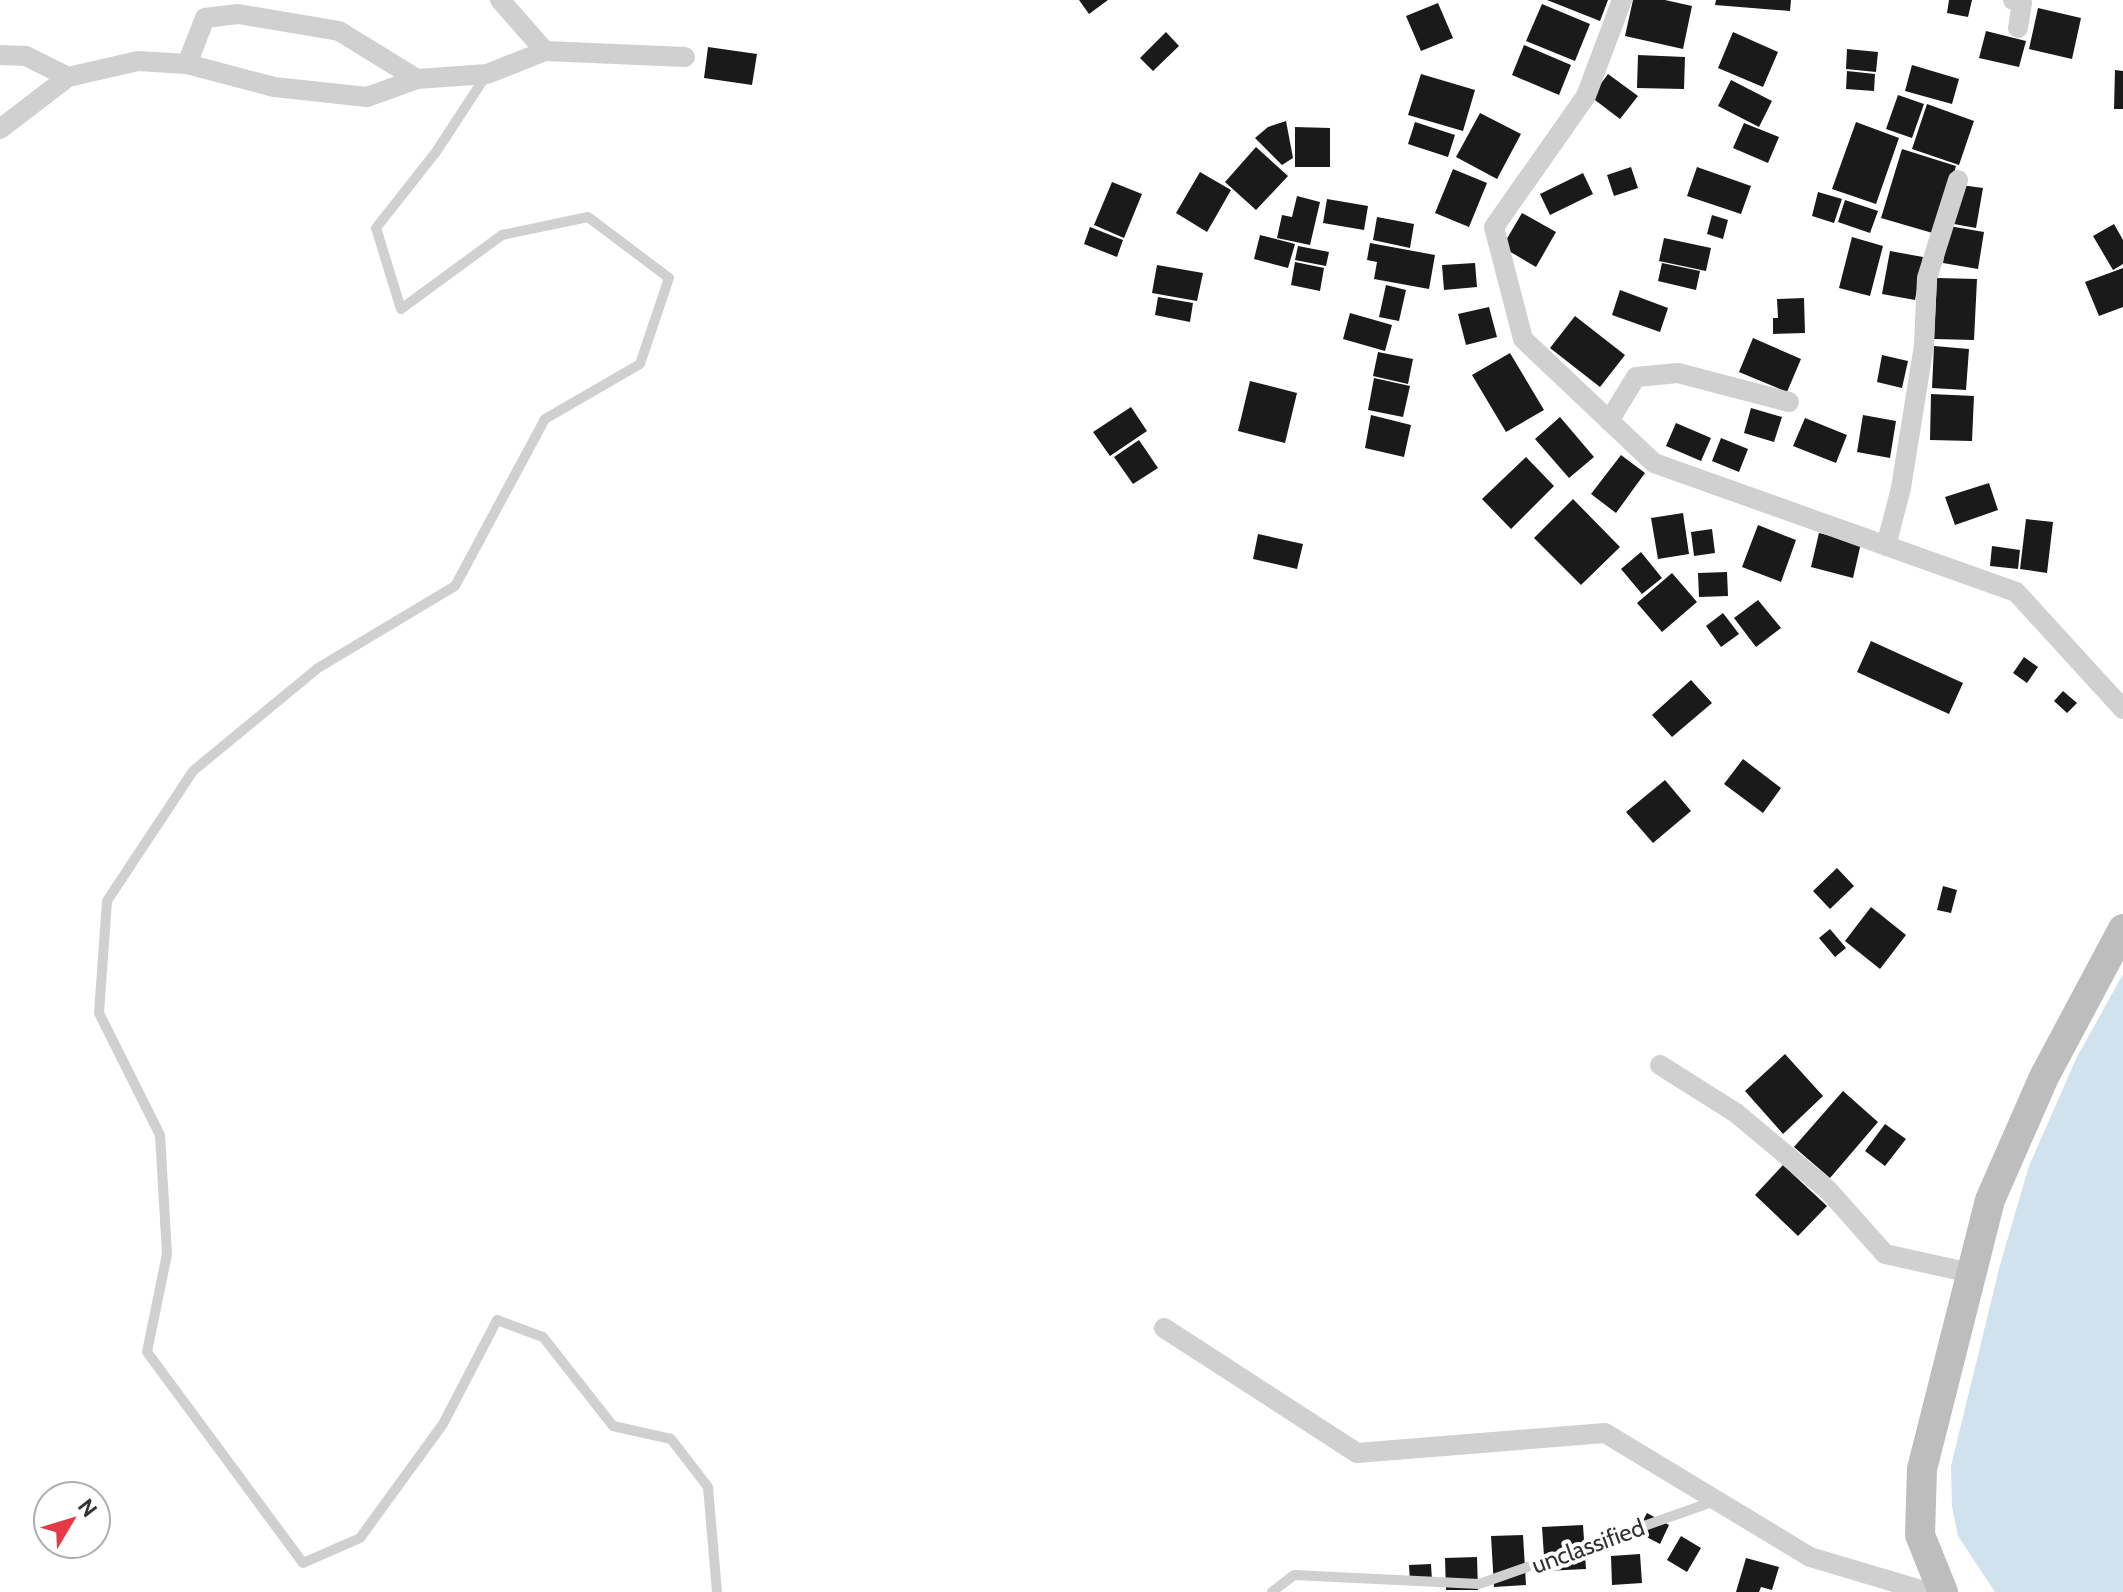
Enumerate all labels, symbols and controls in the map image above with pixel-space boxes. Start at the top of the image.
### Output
north arrow [32,1480,112,1560]
text: N [72,1494,103,1522]
street label: unclassified [1528,1512,1648,1580]

